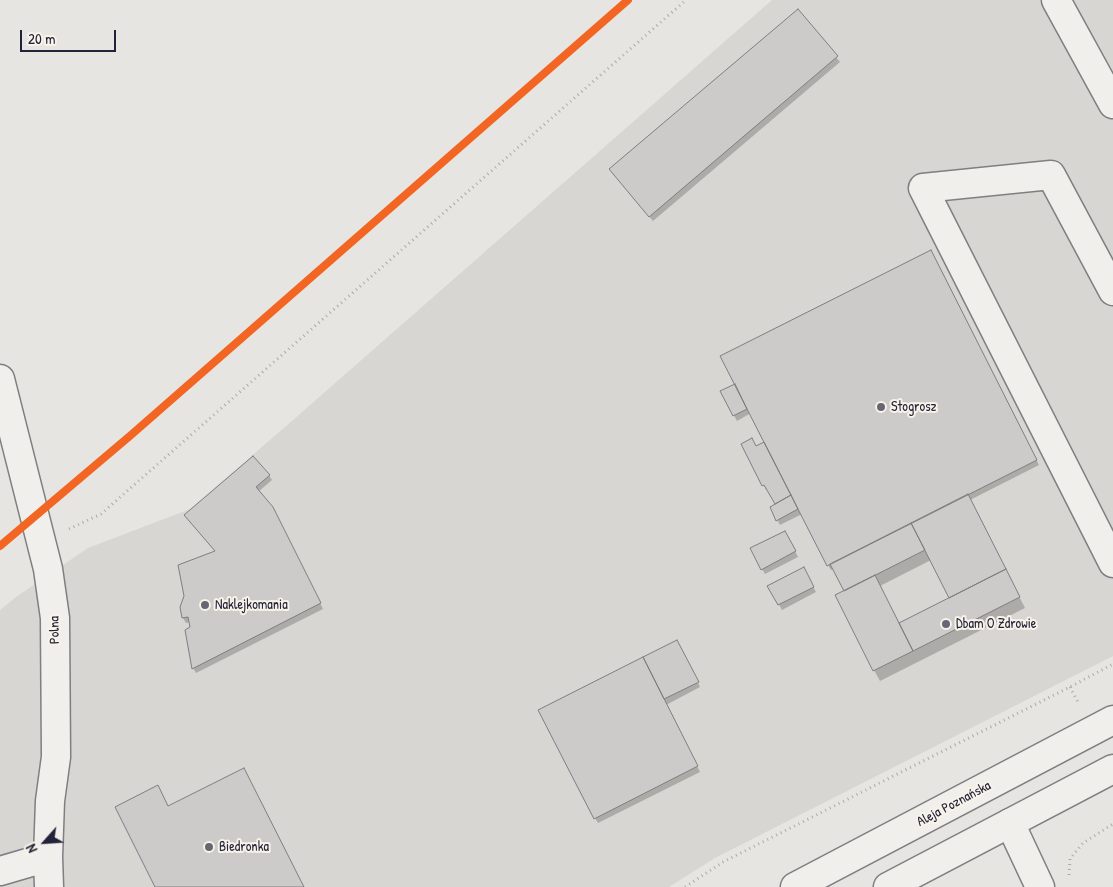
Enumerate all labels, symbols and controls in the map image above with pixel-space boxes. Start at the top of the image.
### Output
scale bar [22,20,119,52]
text: 20 m [28,28,55,49]
place label: Stogrosz [891,399,937,415]
marker: Stogrosz [875,401,887,413]
place label: Naklejkomania [215,597,288,613]
marker: Naklejkomania [199,599,211,611]
street label: Polna [46,616,64,644]
place label: Dbam O Zdrowie [956,616,1036,632]
marker: Dbam O Zdrowie [940,618,952,630]
street label: Aleja Poznańska [914,777,994,831]
north arrow [20,817,70,867]
place label: Biedronka [219,839,269,855]
text: N [21,841,41,856]
marker: Biedronka [203,841,215,853]

